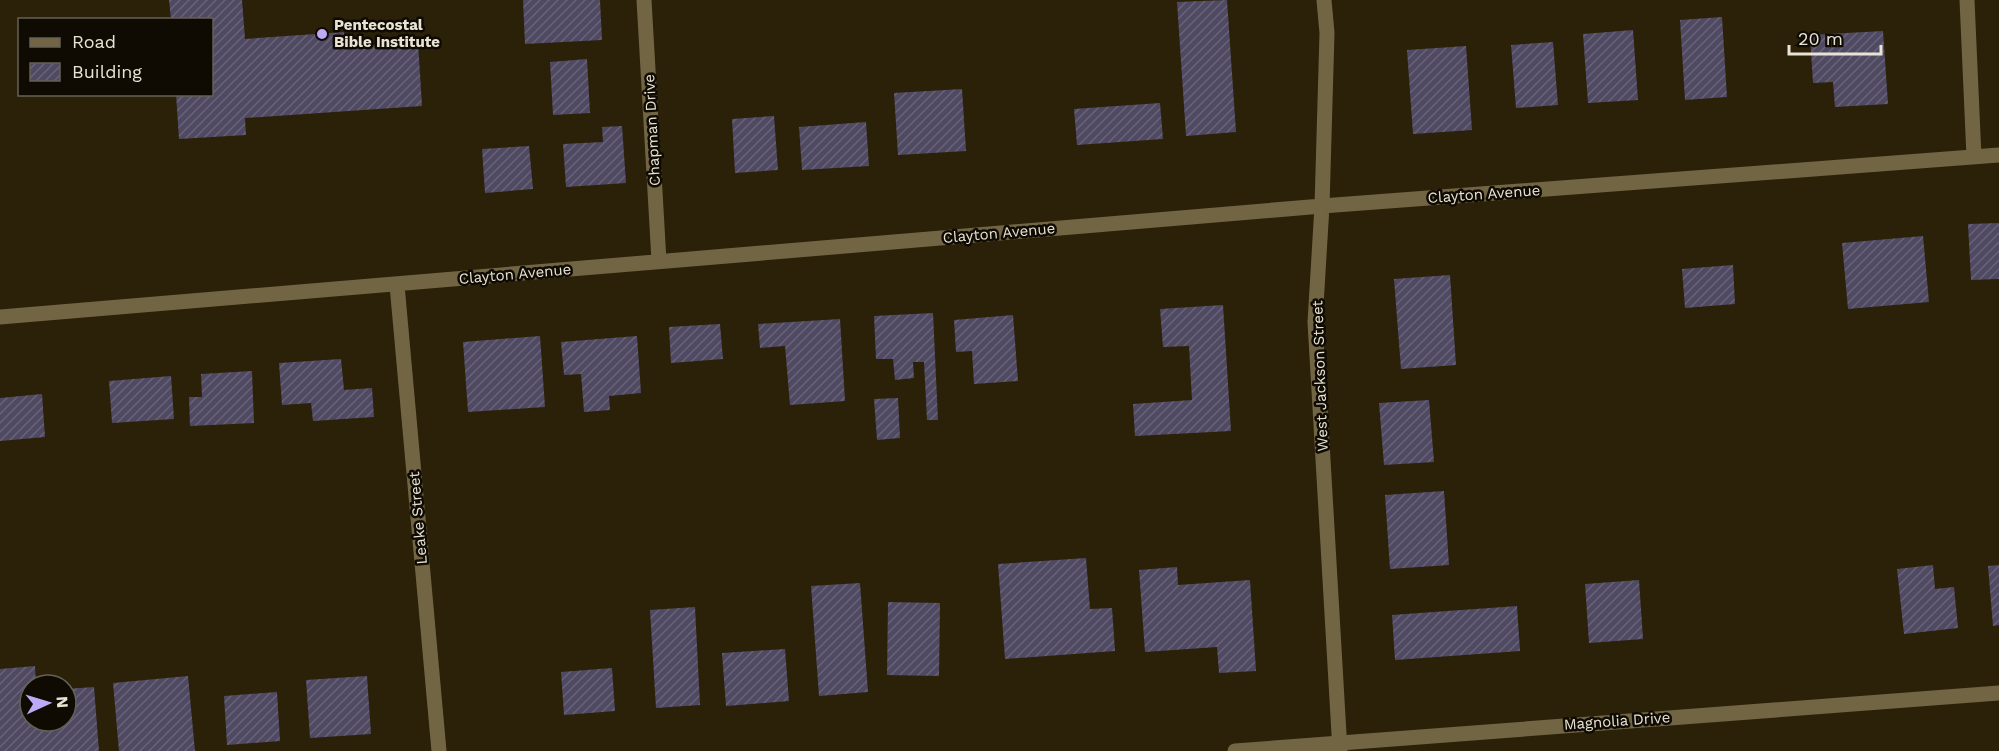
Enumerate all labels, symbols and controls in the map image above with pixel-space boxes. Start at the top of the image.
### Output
place label: Pentecostal Bible Institute [334,16,440,51]
legend [18,18,213,96]
scale bar [1789,18,1880,56]
marker: Pentecostal Bible Institute [315,27,329,41]
text: 20 m [1798,28,1843,49]
text: Road [72,31,116,52]
text: Building [72,61,142,82]
street label: Chapman Drive [640,74,664,186]
street label: Clayton Avenue [1427,181,1541,207]
street label: Clayton Avenue [942,219,1056,247]
street label: Clayton Avenue [458,260,572,288]
street label: West Jackson Street [1308,299,1332,452]
street label: Leake Street [405,470,431,565]
north arrow [18,673,78,733]
text: N [53,695,72,709]
street label: Magnolia Drive [1563,708,1671,734]

